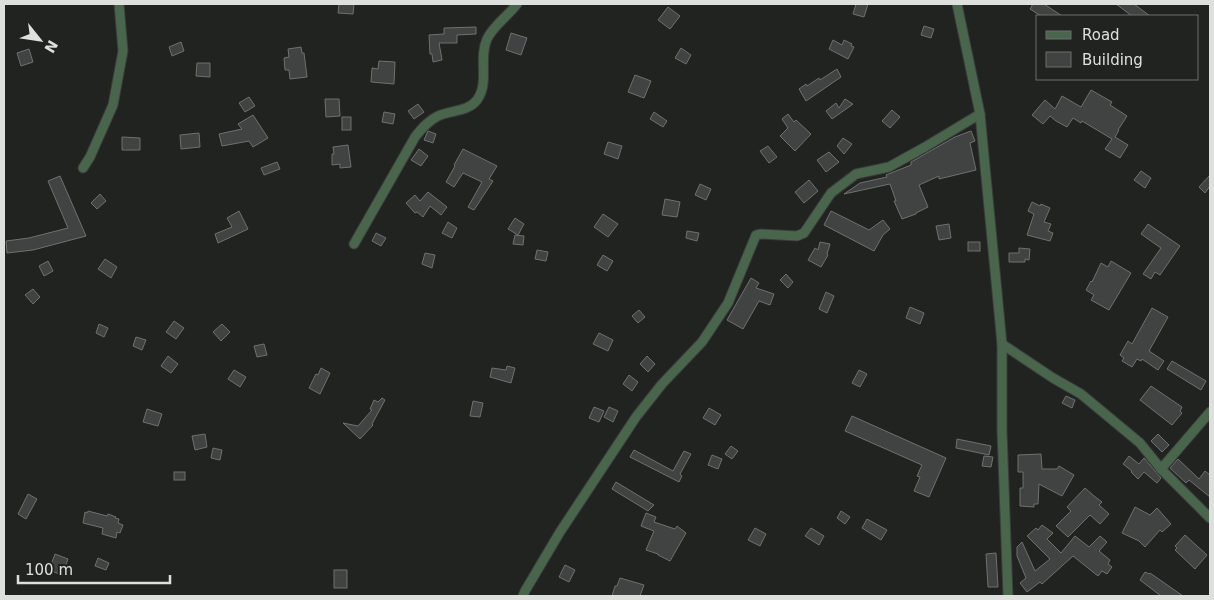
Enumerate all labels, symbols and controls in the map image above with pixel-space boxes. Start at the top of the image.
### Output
north arrow [15,15,65,65]
legend [1036,15,1199,80]
text: Road [1082,26,1120,44]
text: N [41,37,61,56]
text: Building [1082,51,1143,69]
scale bar [18,552,170,584]
text: 100 m [25,561,73,579]

